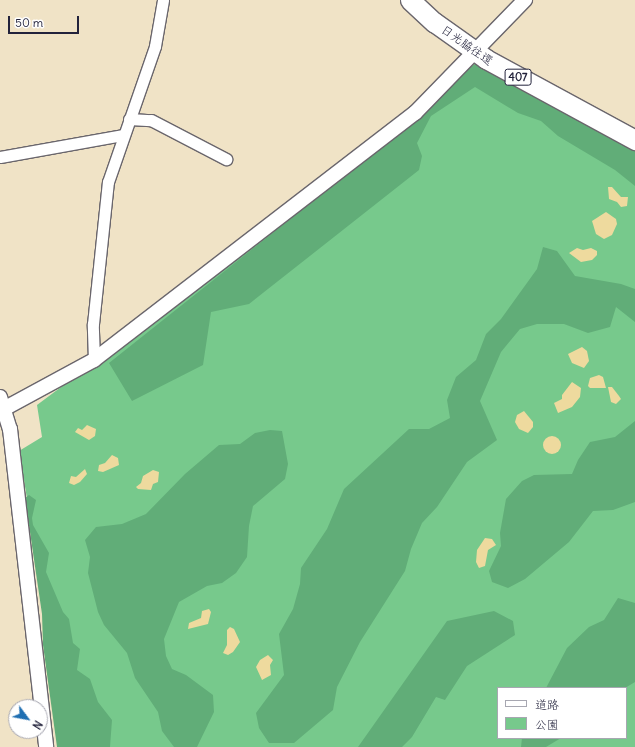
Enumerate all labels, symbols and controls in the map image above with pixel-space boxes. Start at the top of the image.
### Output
scale bar [10,8,81,34]
text: 50 m [15,15,43,30]
street label: 日光脇往還 [438,22,496,68]
road number: 407 [504,68,532,86]
legend [497,687,627,739]
text: 道路 [535,697,559,712]
north arrow [8,699,48,739]
text: 公園 [535,717,559,732]
text: N [29,718,45,732]

